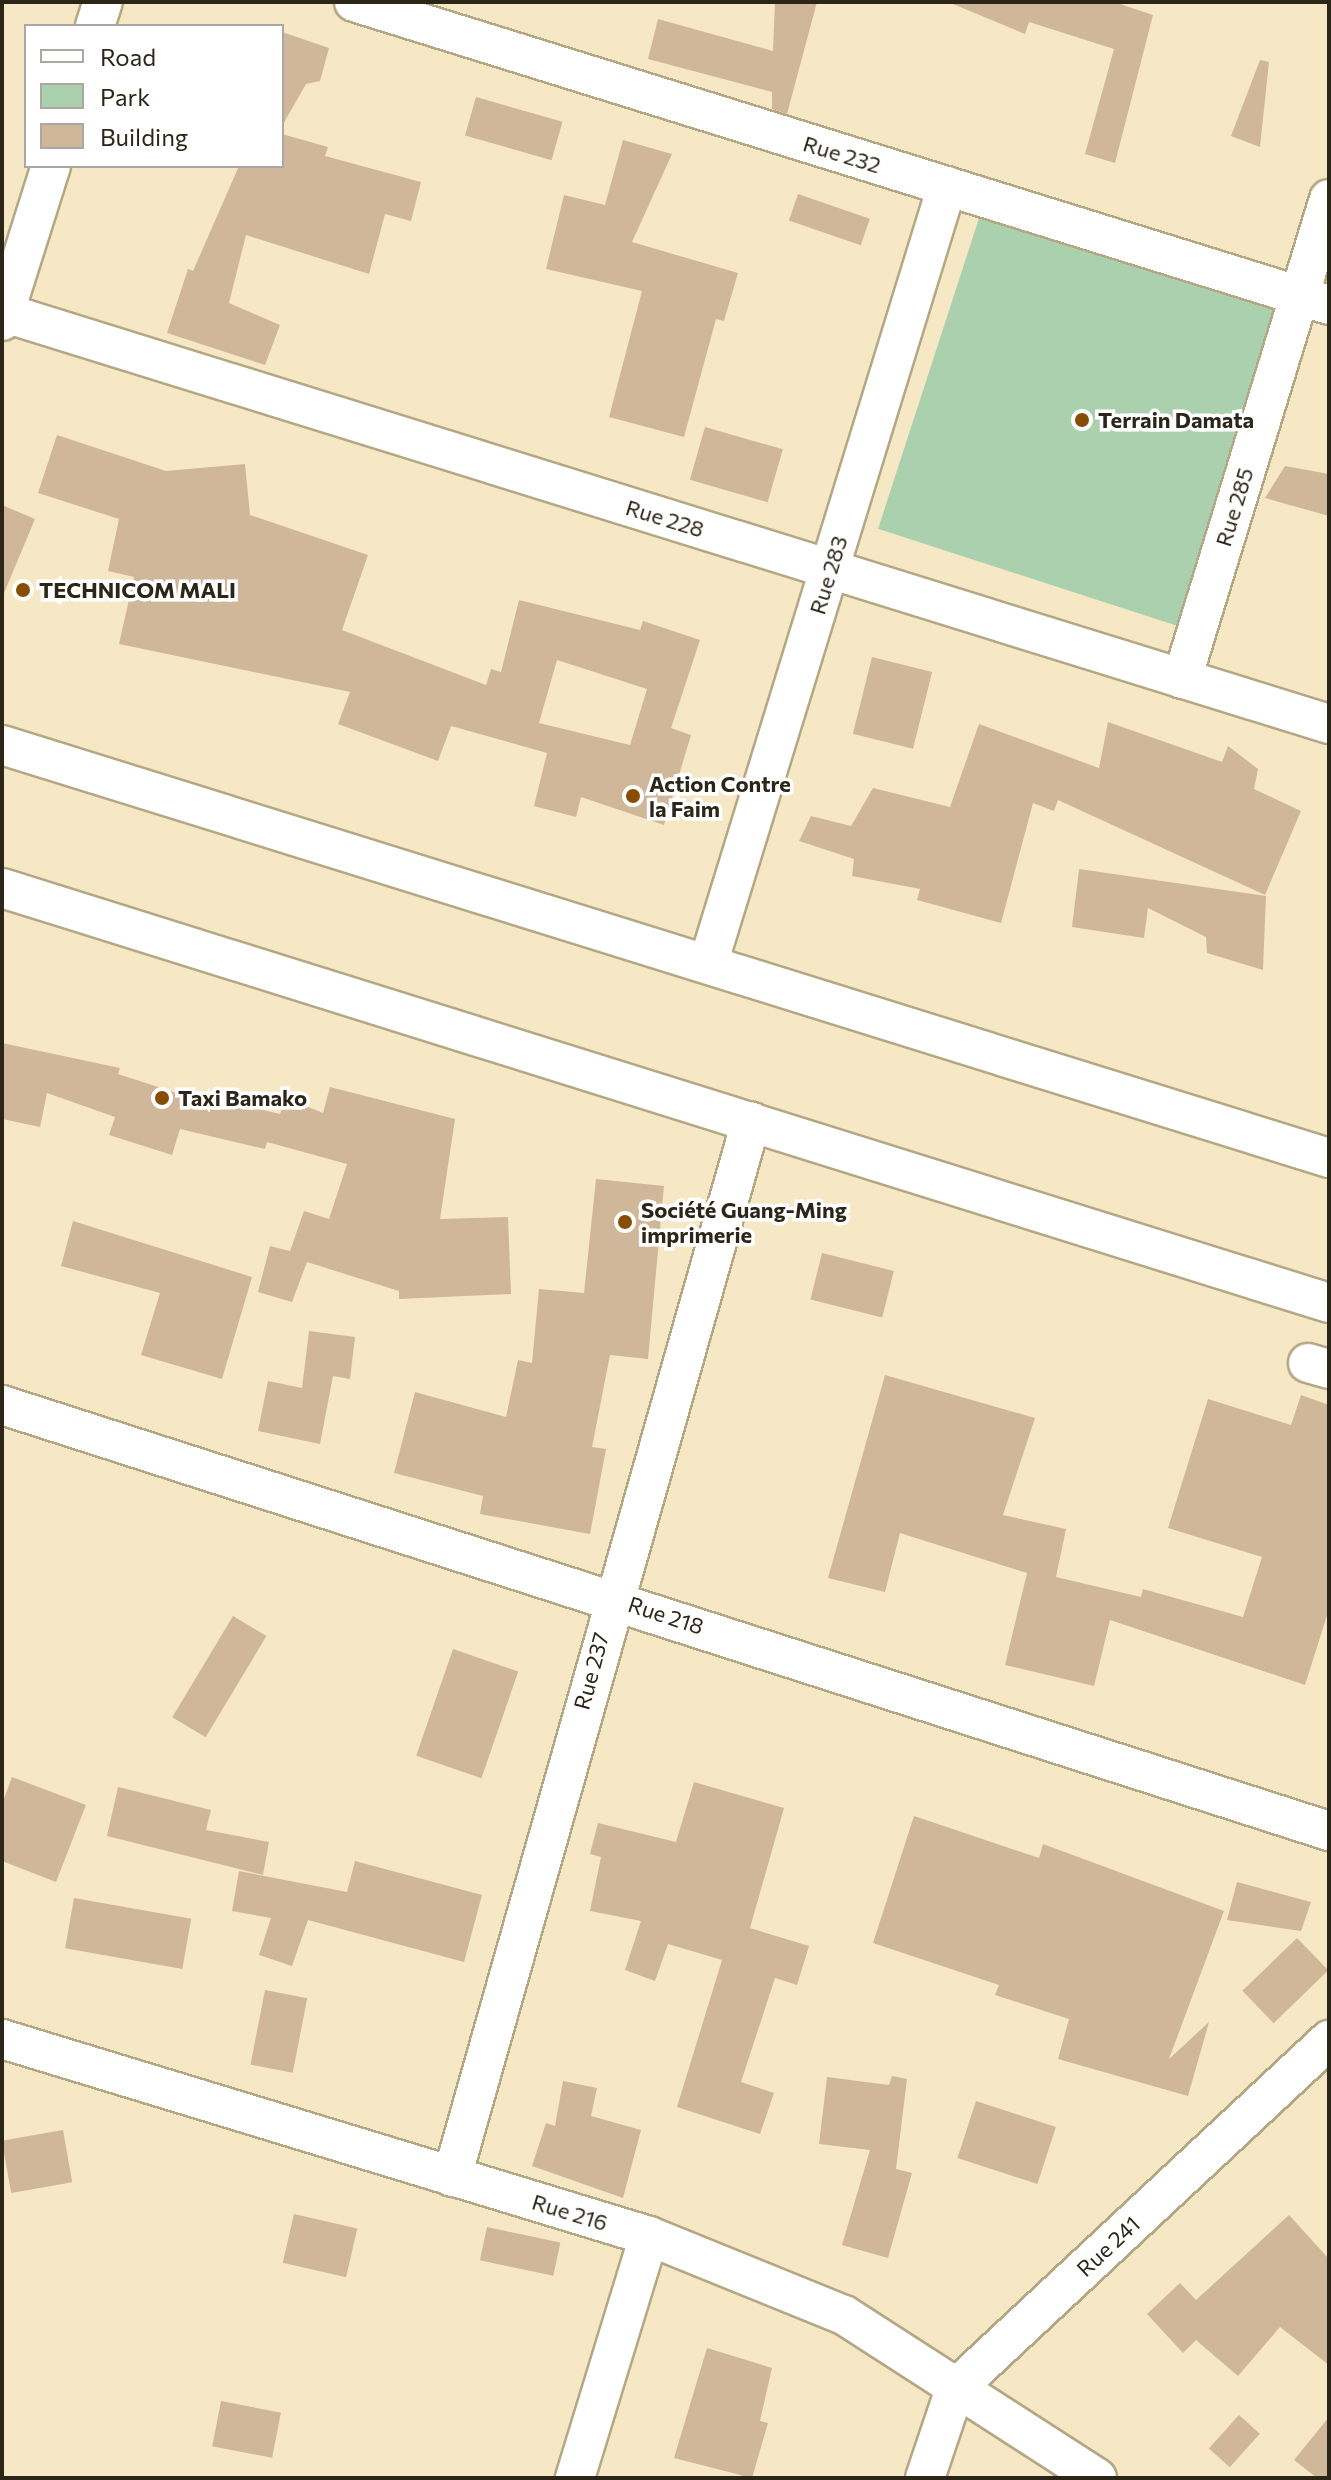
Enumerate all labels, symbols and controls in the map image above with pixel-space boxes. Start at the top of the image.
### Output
legend [24,24,284,168]
text: Road [100,42,156,71]
text: Park [100,82,150,111]
text: Building [100,122,188,151]
street label: Rue 232 [800,130,884,178]
place label: Terrain Damata [1098,407,1254,433]
marker: Terrain Damata [1073,411,1091,429]
street label: Rue 285 [1210,464,1258,550]
street label: Rue 228 [623,494,707,542]
street label: Rue 283 [804,533,852,617]
place label: TECHNICOM MALI [39,577,236,603]
marker: TECHNICOM MALI [14,581,32,599]
place label: Action Contre la Faim [649,770,791,822]
marker: Action Contre la Faim [624,787,642,805]
place label: Taxi Bamako [178,1085,307,1111]
marker: Taxi Bamako [153,1089,171,1107]
place label: Société Guang-Ming imprimerie [641,1196,847,1248]
marker: Société Guang-Ming imprimerie [616,1213,634,1231]
street label: Rue 218 [625,1590,707,1640]
street label: Rue 237 [568,1629,614,1713]
street label: Rue 216 [529,2188,611,2236]
street label: Rue 241 [1071,2210,1145,2282]

